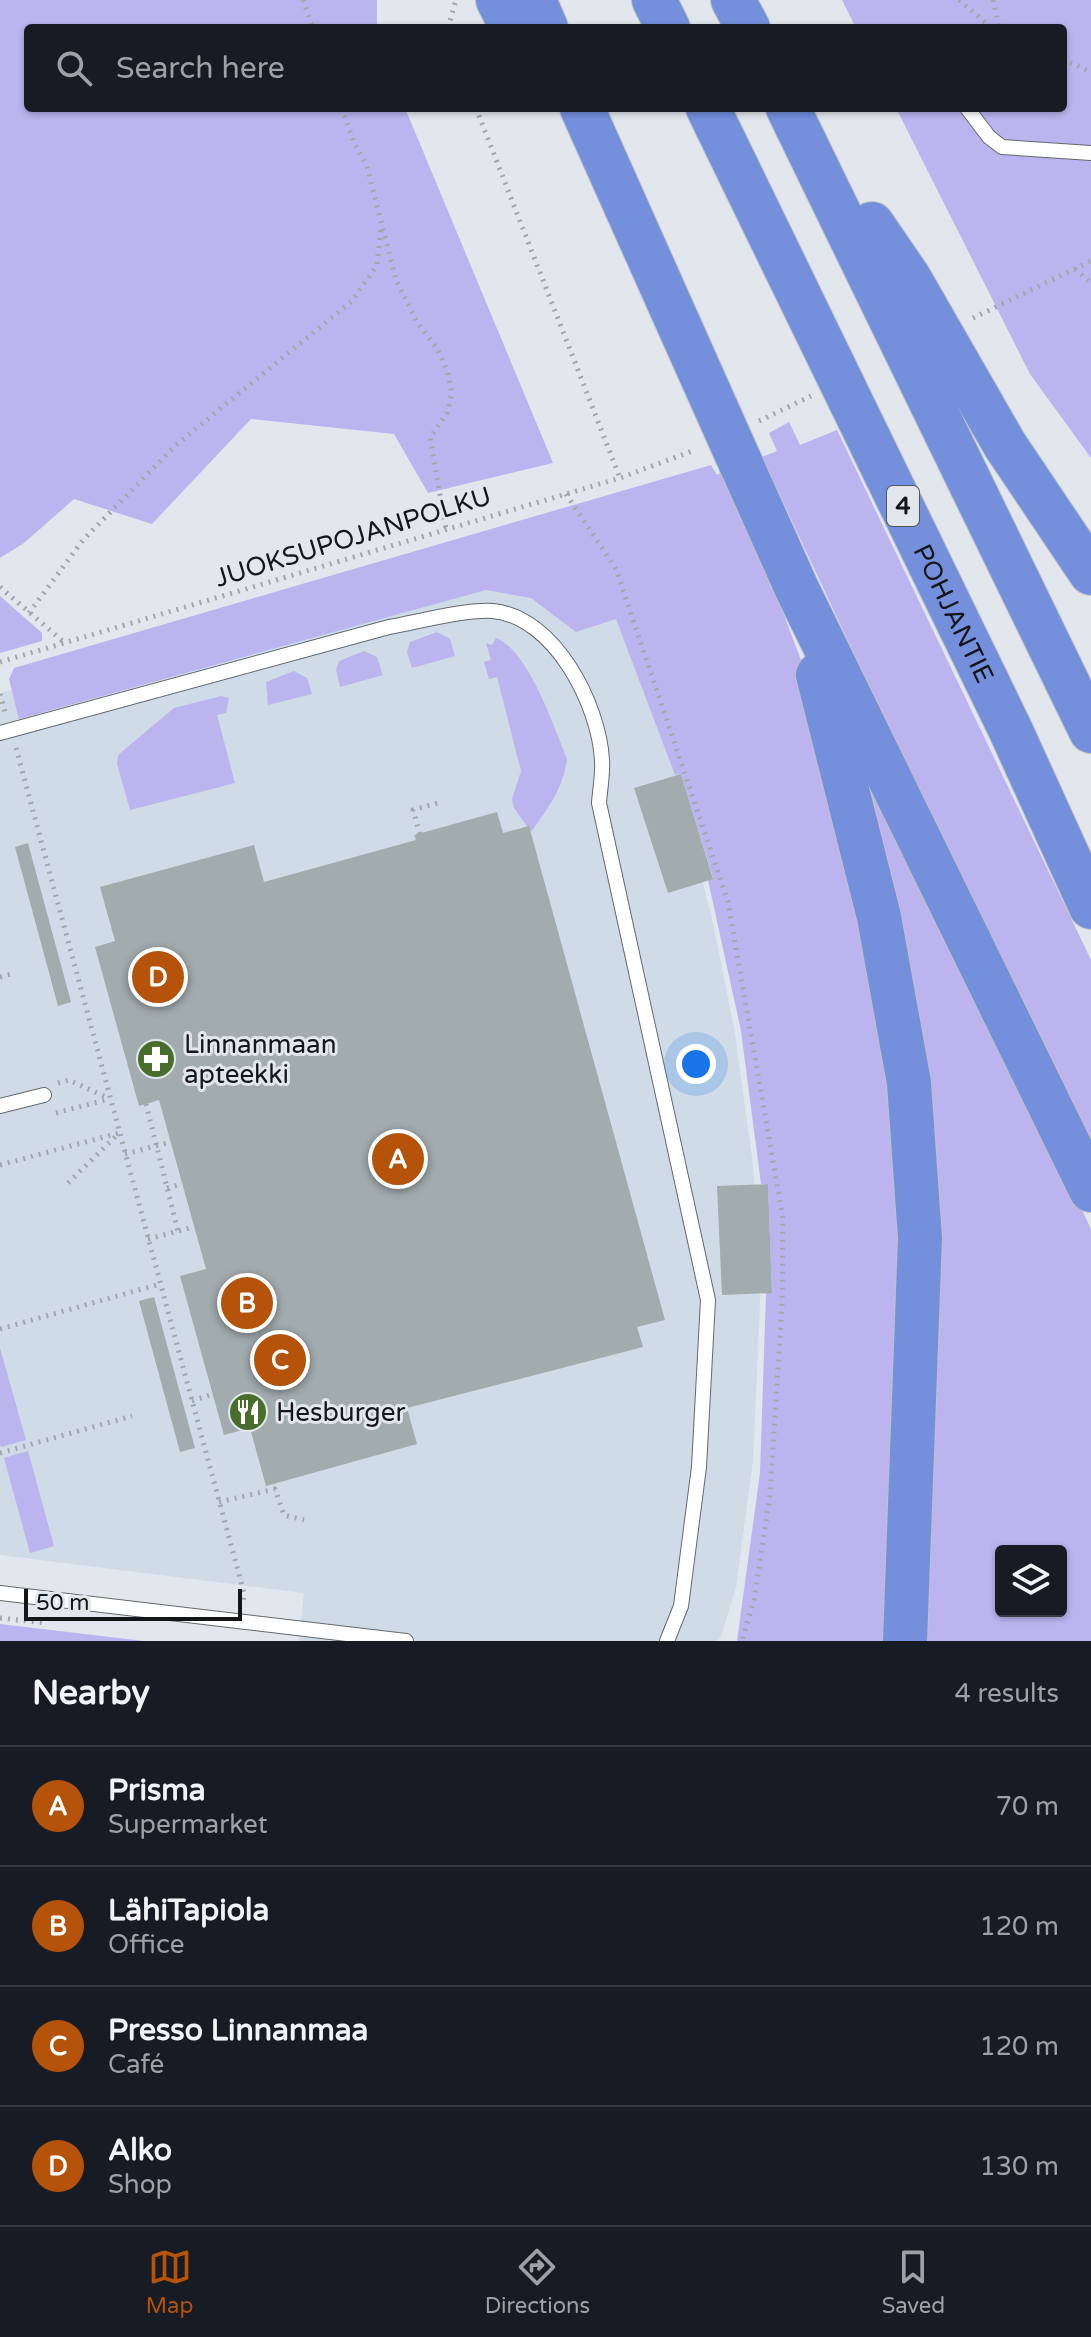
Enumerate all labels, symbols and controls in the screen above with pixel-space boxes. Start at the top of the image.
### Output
search box [24,24,1067,112]
icon: search [52,46,96,90]
text: Search here [116,50,285,87]
street label: JUOKSUPOJANPOLKU [211,480,495,594]
road number: 4 [887,486,919,526]
street label: POHJANTIE [907,539,1001,688]
pin: D [132,947,184,1007]
place label: Linnanmaan apteekki [184,1029,337,1090]
pharmacy icon: Linnanmaan apteekki [135,1038,177,1080]
your location [676,1044,716,1084]
pin: A [372,1129,424,1189]
pin: B [221,1273,273,1333]
pin: C [254,1330,306,1390]
restaurant icon: Hesburger [227,1391,269,1433]
place label: Hesburger [276,1397,405,1428]
map controls [995,1545,1067,1617]
button: layers [995,1545,1067,1617]
scale bar [24,1585,242,1621]
text: 50 m [36,1590,90,1616]
text: Nearby [32,1673,150,1714]
text: 4 results [954,1678,1059,1709]
text: Prisma [108,1772,206,1809]
text: A [48,1791,68,1822]
text: 70 m [996,1791,1059,1822]
text: Supermarket [108,1809,268,1840]
text: LähiTapiola [108,1892,269,1929]
text: B [49,1911,67,1942]
text: 120 m [979,1911,1059,1942]
text: Office [108,1929,184,1960]
text: Presso Linnanmaa [108,2012,368,2049]
text: C [49,2031,67,2062]
text: 120 m [979,2031,1059,2062]
text: Café [108,2049,164,2080]
text: Alko [108,2132,172,2169]
text: D [48,2151,68,2182]
text: 130 m [979,2151,1059,2182]
text: Shop [108,2169,172,2200]
tab: Map [146,2245,193,2319]
tab: Directions [485,2245,590,2319]
tab: Saved [882,2245,945,2319]

